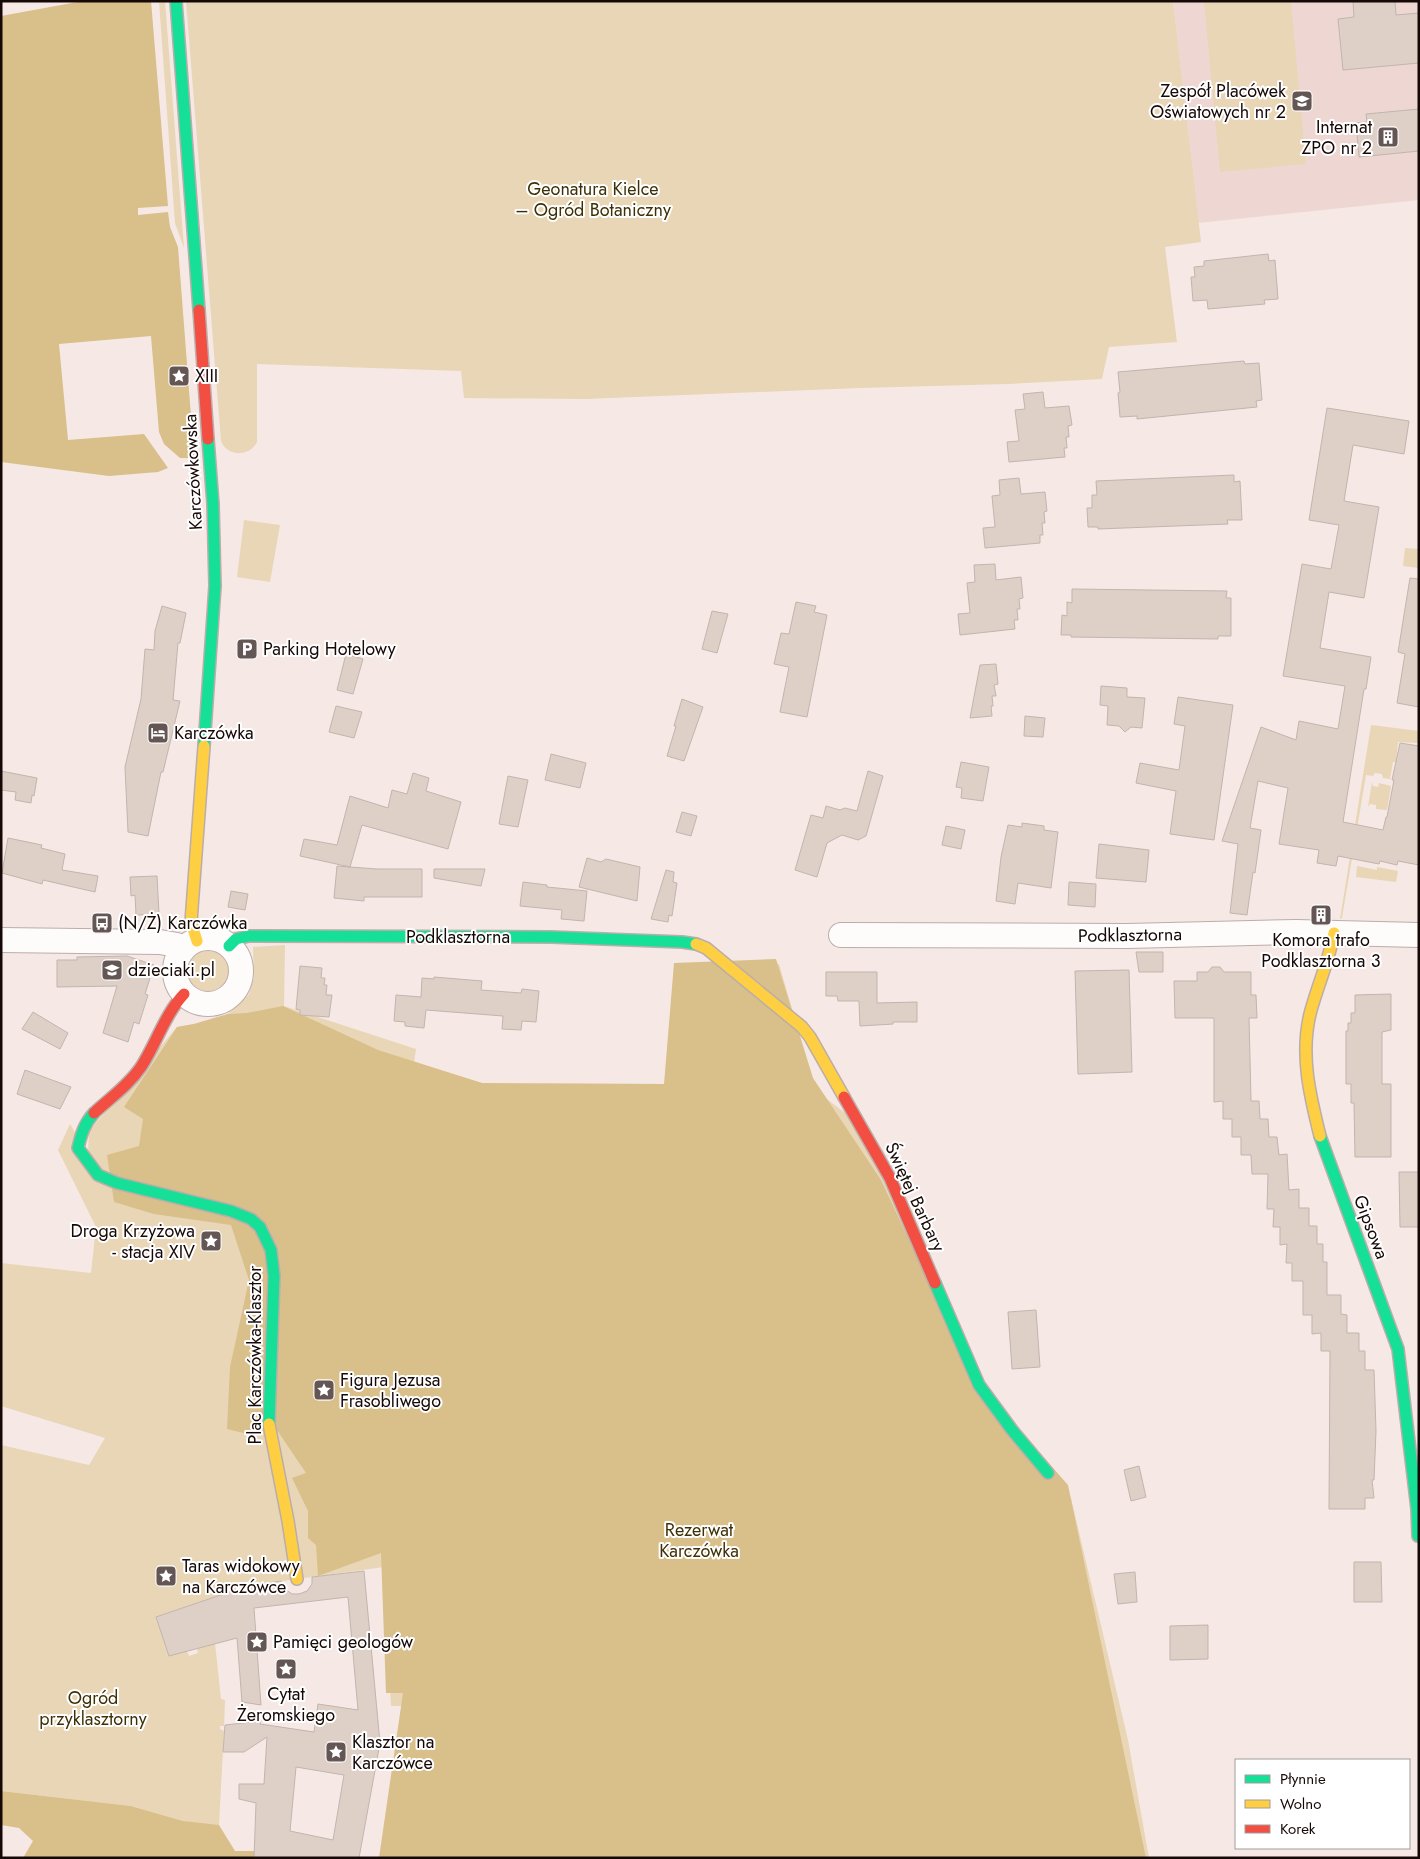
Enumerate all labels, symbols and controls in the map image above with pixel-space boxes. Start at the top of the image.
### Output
place label: Zespół Placówek Oświatowych nr 2 [1150,78,1286,125]
school or university icon: Zespół Placówek Oświatowych nr 2 [1290,89,1314,113]
place label: Internat ZPO nr 2 [1301,114,1373,161]
building icon: Internat ZPO nr 2 [1376,125,1400,149]
park label: Geonatura Kielce – Ogród Botaniczny [515,176,671,223]
place label: XIII [195,363,218,389]
place icon: XIII [167,364,191,388]
street label: Karczówkowska [177,413,209,531]
place label: Parking Hotelowy [263,636,396,662]
parking icon: Parking Hotelowy [235,637,259,661]
place label: Karczówka [174,720,254,746]
hotel icon: Karczówka [146,721,170,745]
building icon: Komora trafo Podklasztorna 3 [1309,903,1333,927]
place label: (N/Ż) Karczówka [118,910,247,936]
bus stop icon: (N/Ż) Karczówka [90,911,114,935]
street label: Podklasztorna [1078,921,1182,949]
street label: Podklasztorna [406,924,510,950]
place label: Komora trafo Podklasztorna 3 [1261,927,1381,974]
place label: dzieciaki.pl [128,957,215,983]
school or university icon: dzieciaki.pl [100,958,124,982]
street label: Świętej Barbary [878,1138,952,1256]
street label: Gipsowa [1347,1191,1395,1263]
place label: Droga Krzyżowa - stacja XIV [71,1218,195,1265]
place icon: Droga Krzyżowa - stacja XIV [199,1229,223,1253]
street label: Plac Karczówka-Klasztor [242,1265,268,1445]
place label: Figura Jezusa Frasobliwego [340,1367,441,1414]
place icon: Figura Jezusa Frasobliwego [312,1378,336,1402]
park label: Rezerwat Karczówka [659,1517,739,1564]
place label: Taras widokowy na Karczówce [182,1553,300,1600]
place icon: Taras widokowy na Karczówce [154,1564,178,1588]
place label: Pamięci geologów [273,1629,414,1655]
place icon: Pamięci geologów [245,1630,269,1654]
place icon: Cytat Żeromskiego [274,1657,298,1681]
place label: Cytat Żeromskiego [237,1681,335,1728]
park label: Ogród przyklasztorny [39,1685,147,1732]
place label: Klasztor na Karczówce [352,1729,434,1776]
place icon: Klasztor na Karczówce [324,1740,348,1764]
legend [1235,1759,1410,1849]
text: Płynnie [1280,1768,1326,1790]
text: Wolno [1280,1793,1321,1815]
text: Korek [1280,1818,1316,1840]

